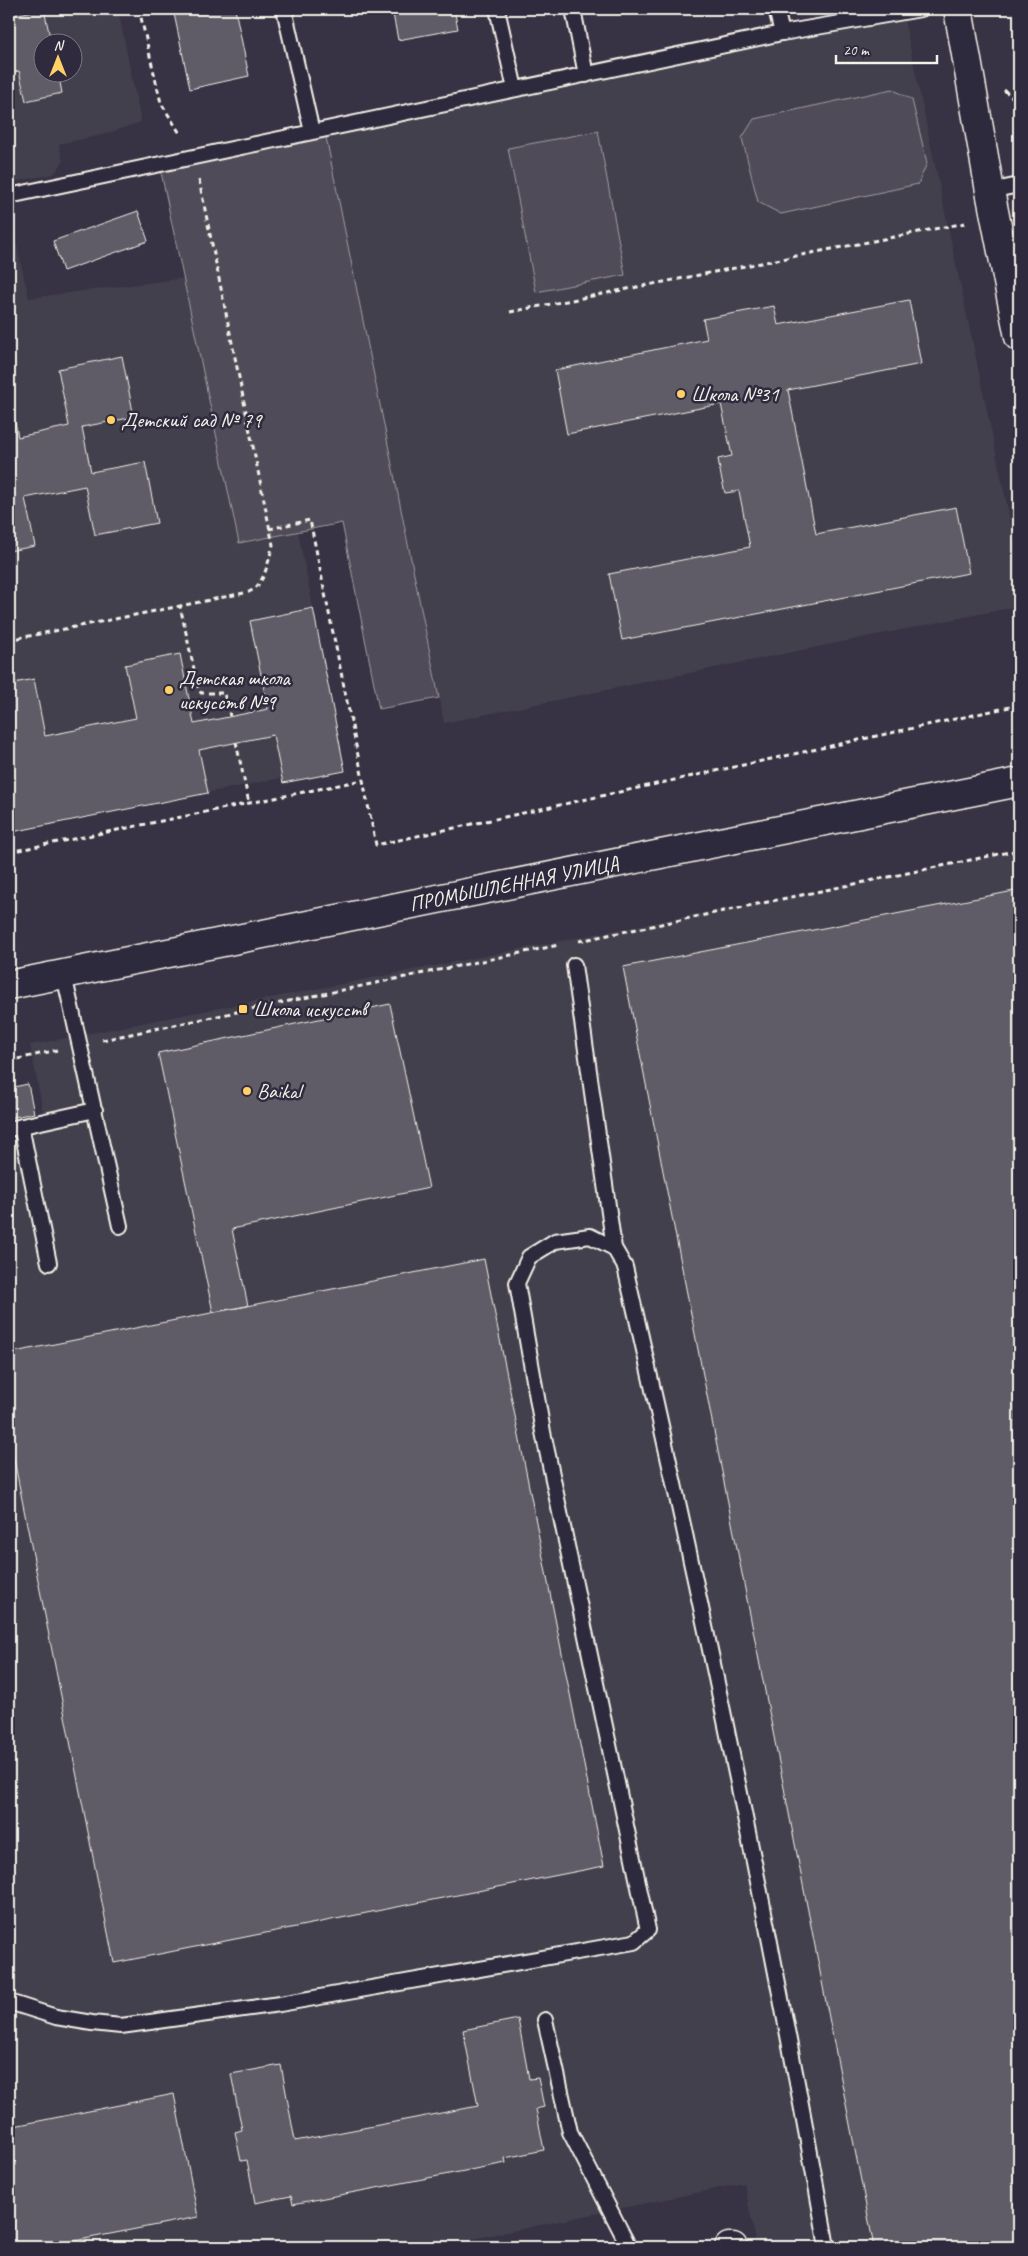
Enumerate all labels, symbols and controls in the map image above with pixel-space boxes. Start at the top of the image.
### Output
north arrow [32,32,82,82]
scale bar [836,32,937,64]
text: N [54,37,65,54]
text: 20 m [843,41,870,60]
place label: Школа №31 [691,381,780,407]
marker: Школа №31 [675,388,687,400]
place label: Детский сад № 79 [121,407,263,433]
marker: Детский сад № 79 [105,414,117,426]
place label: Детская школа искусств №9 [179,665,291,715]
marker: Детская школа искусств №9 [163,684,175,696]
street label: ПРОМЫШЛЕННАЯ УЛИЦА [407,850,621,917]
place label: Школа искусств [253,996,371,1022]
marker: Школа искусств [237,1003,249,1015]
place label: Baikal [257,1078,304,1104]
marker: Baikal [241,1085,253,1097]

